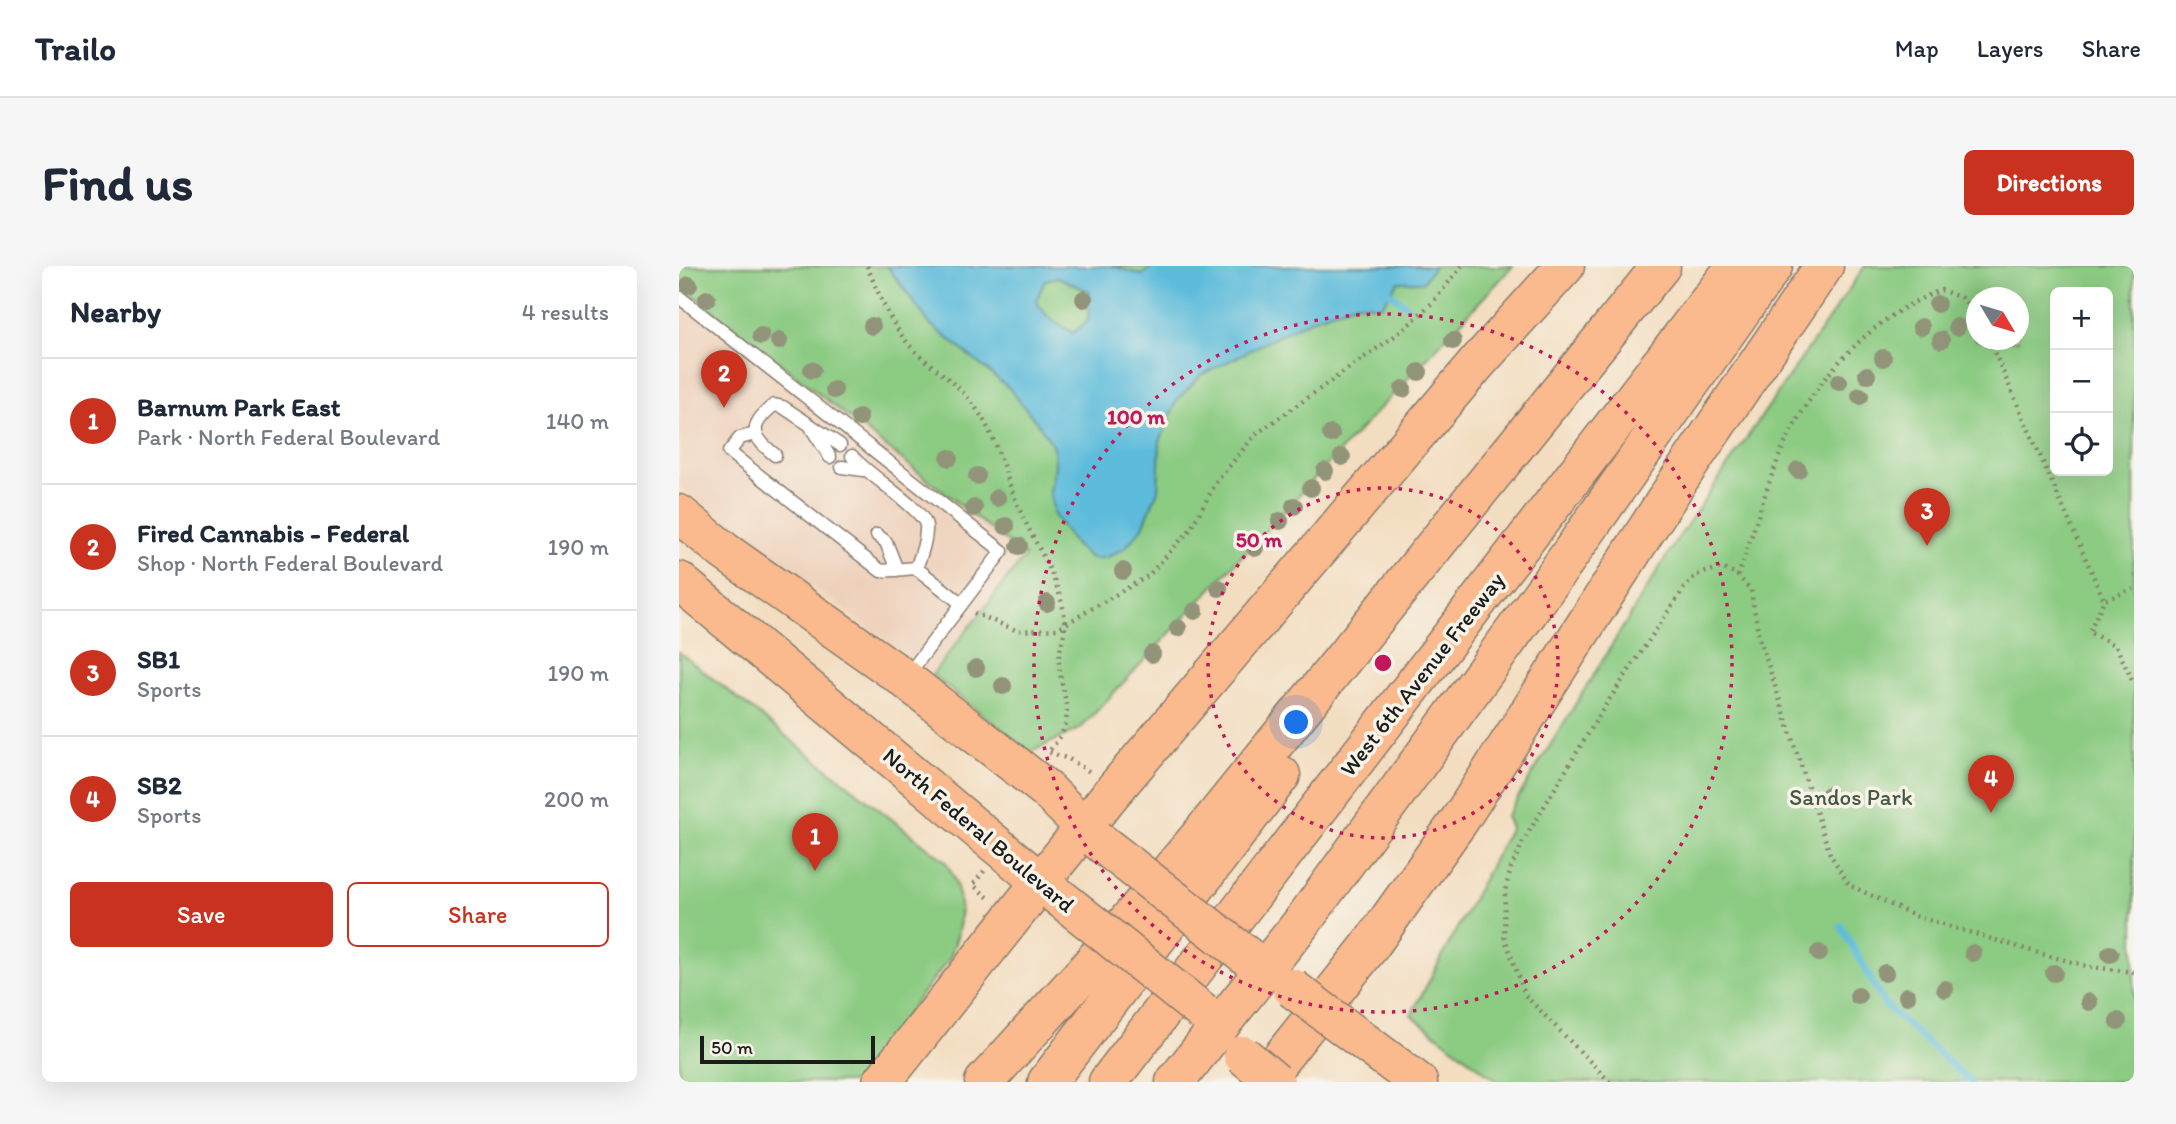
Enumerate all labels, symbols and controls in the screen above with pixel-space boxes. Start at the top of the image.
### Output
text: Trailo [35,29,116,68]
text: Map [1895,34,1939,63]
text: Layers [1977,34,2044,63]
text: Share [2082,34,2141,63]
button: Directions [1964,150,2134,215]
text: Find us [42,153,193,212]
north arrow [1966,287,2029,350]
map controls [2050,287,2113,476]
button: + [2050,287,2113,350]
text: Nearby [70,293,161,330]
text: 4 results [522,298,609,326]
pin: 2 [701,350,747,408]
button: − [2050,350,2113,413]
text: Barnum Park East [137,391,341,423]
text: 100 m [1107,404,1165,429]
text: 1 [88,407,98,435]
text: 140 m [546,407,609,435]
button: locate [2050,413,2113,476]
text: Park · North Federal Boulevard [137,423,440,451]
pin: 3 [1904,488,1950,546]
text: Fired Cannabis - Federal [137,517,409,549]
text: 50 m [1236,527,1283,552]
text: 2 [87,533,99,561]
text: 190 m [548,533,609,561]
text: Shop · North Federal Boulevard [137,549,443,577]
street label: West 6th Avenue Freeway [1334,566,1511,782]
text: SB1 [137,643,180,675]
centre of rings [1371,651,1395,675]
text: 3 [87,659,99,687]
text: 190 m [548,659,609,687]
text: Sports [137,675,201,703]
your location [1279,705,1313,739]
street label: North Federal Boulevard [877,741,1081,919]
pin: 4 [1968,755,2014,813]
text: SB2 [137,769,182,801]
park label: Sandos Park [1789,783,1913,811]
text: 4 [86,785,100,813]
text: 200 m [544,785,609,813]
text: Sports [137,801,201,829]
pin: 1 [792,813,838,871]
button: Save [70,882,333,947]
button: Share [347,882,609,947]
scale bar [700,1033,875,1065]
text: 50 m [711,1036,753,1059]

